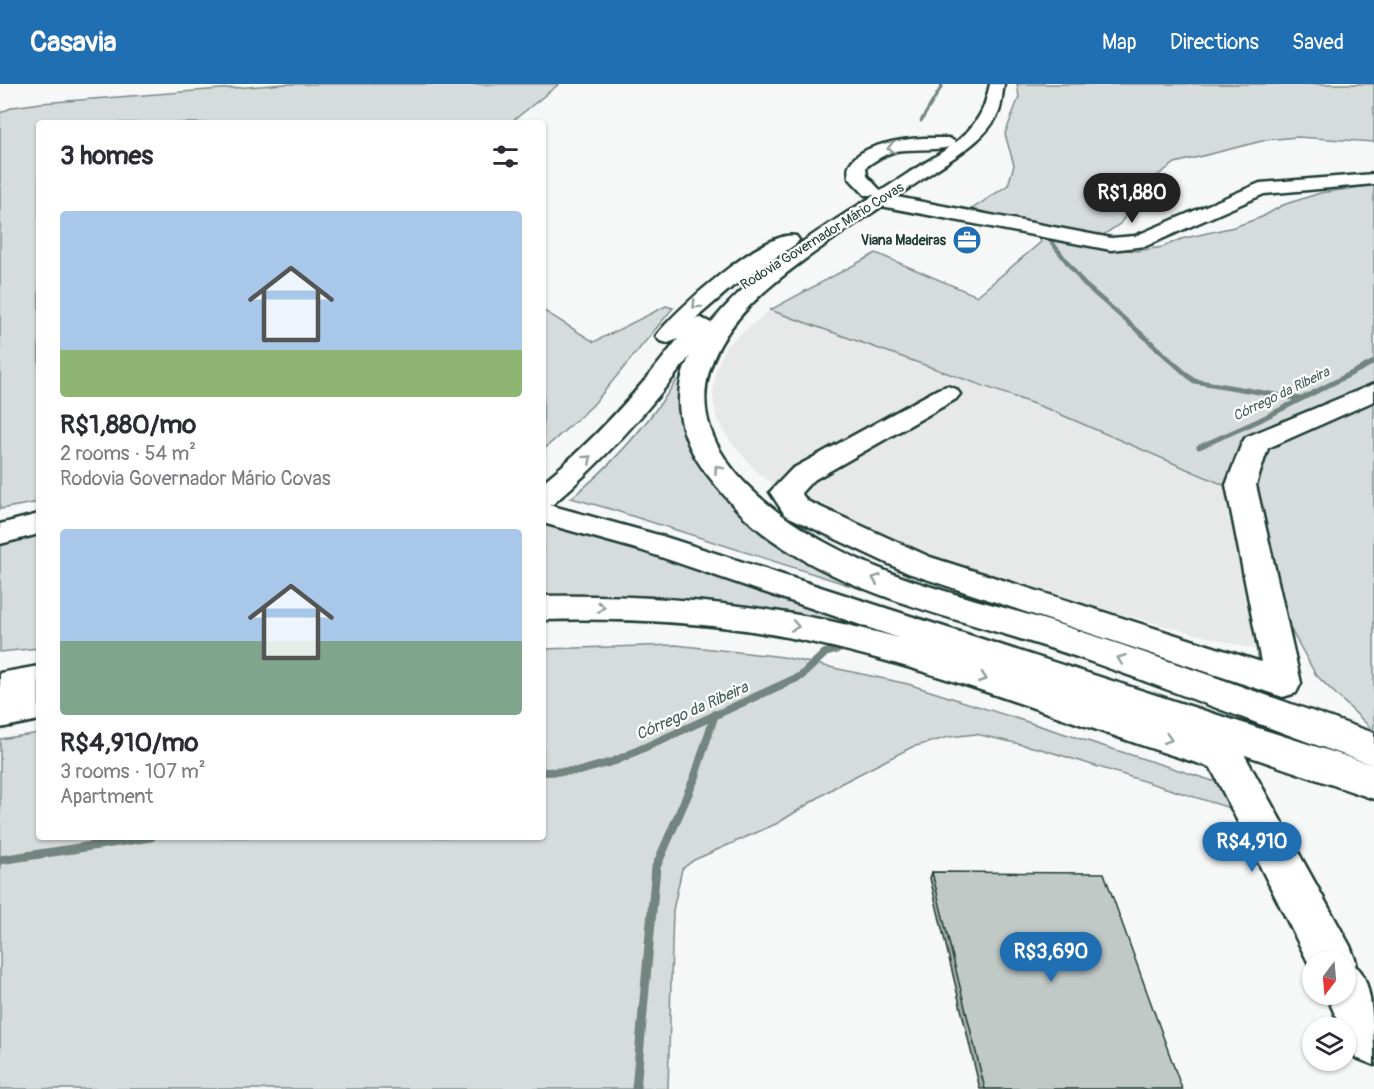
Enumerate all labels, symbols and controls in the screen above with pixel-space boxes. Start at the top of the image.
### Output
text: Casavia [30,25,116,60]
text: Map [1102,29,1137,56]
text: Directions [1170,29,1259,56]
text: Saved [1292,29,1344,56]
text: 3 homes [60,140,153,172]
icon: filters [489,140,522,173]
one-way arrow [886,141,896,154]
pin: R$1,880 [1077,173,1187,224]
street label: Rodovia Governador Mário Covas [737,178,907,293]
text: R$1,880 [1097,180,1167,205]
office icon: Viana Madeiras [951,224,983,256]
place label: Viana Madeiras [861,232,947,249]
icon: home [237,250,345,358]
one-way arrow [692,297,703,308]
water label: Córrego da Ribeira [1230,363,1333,425]
text: R$1,880/mo [60,409,196,441]
text: 2 rooms · 54 m² [60,441,196,466]
one-way arrow [581,455,592,466]
one-way arrow [714,465,725,476]
text: Rodovia Governador Mário Covas [60,466,331,491]
icon: home [237,568,345,676]
one-way arrow [871,574,882,586]
one-way arrow [597,601,606,613]
one-way arrow [790,619,800,632]
one-way arrow [1116,654,1127,667]
one-way arrow [977,671,988,684]
water label: Córrego da Ribeira [633,677,752,745]
text: R$4,910/mo [60,727,199,759]
one-way arrow [1162,732,1173,744]
text: 3 rooms · 107 m² [60,759,206,784]
text: Apartment [60,784,153,809]
pin: R$4,910 [1197,822,1307,873]
text: R$4,910 [1217,829,1287,854]
pin: R$3,690 [996,932,1106,983]
text: R$3,690 [1014,939,1088,964]
north arrow [1302,951,1356,1005]
map controls [1302,951,1356,1071]
button: layers [1302,1017,1356,1071]

